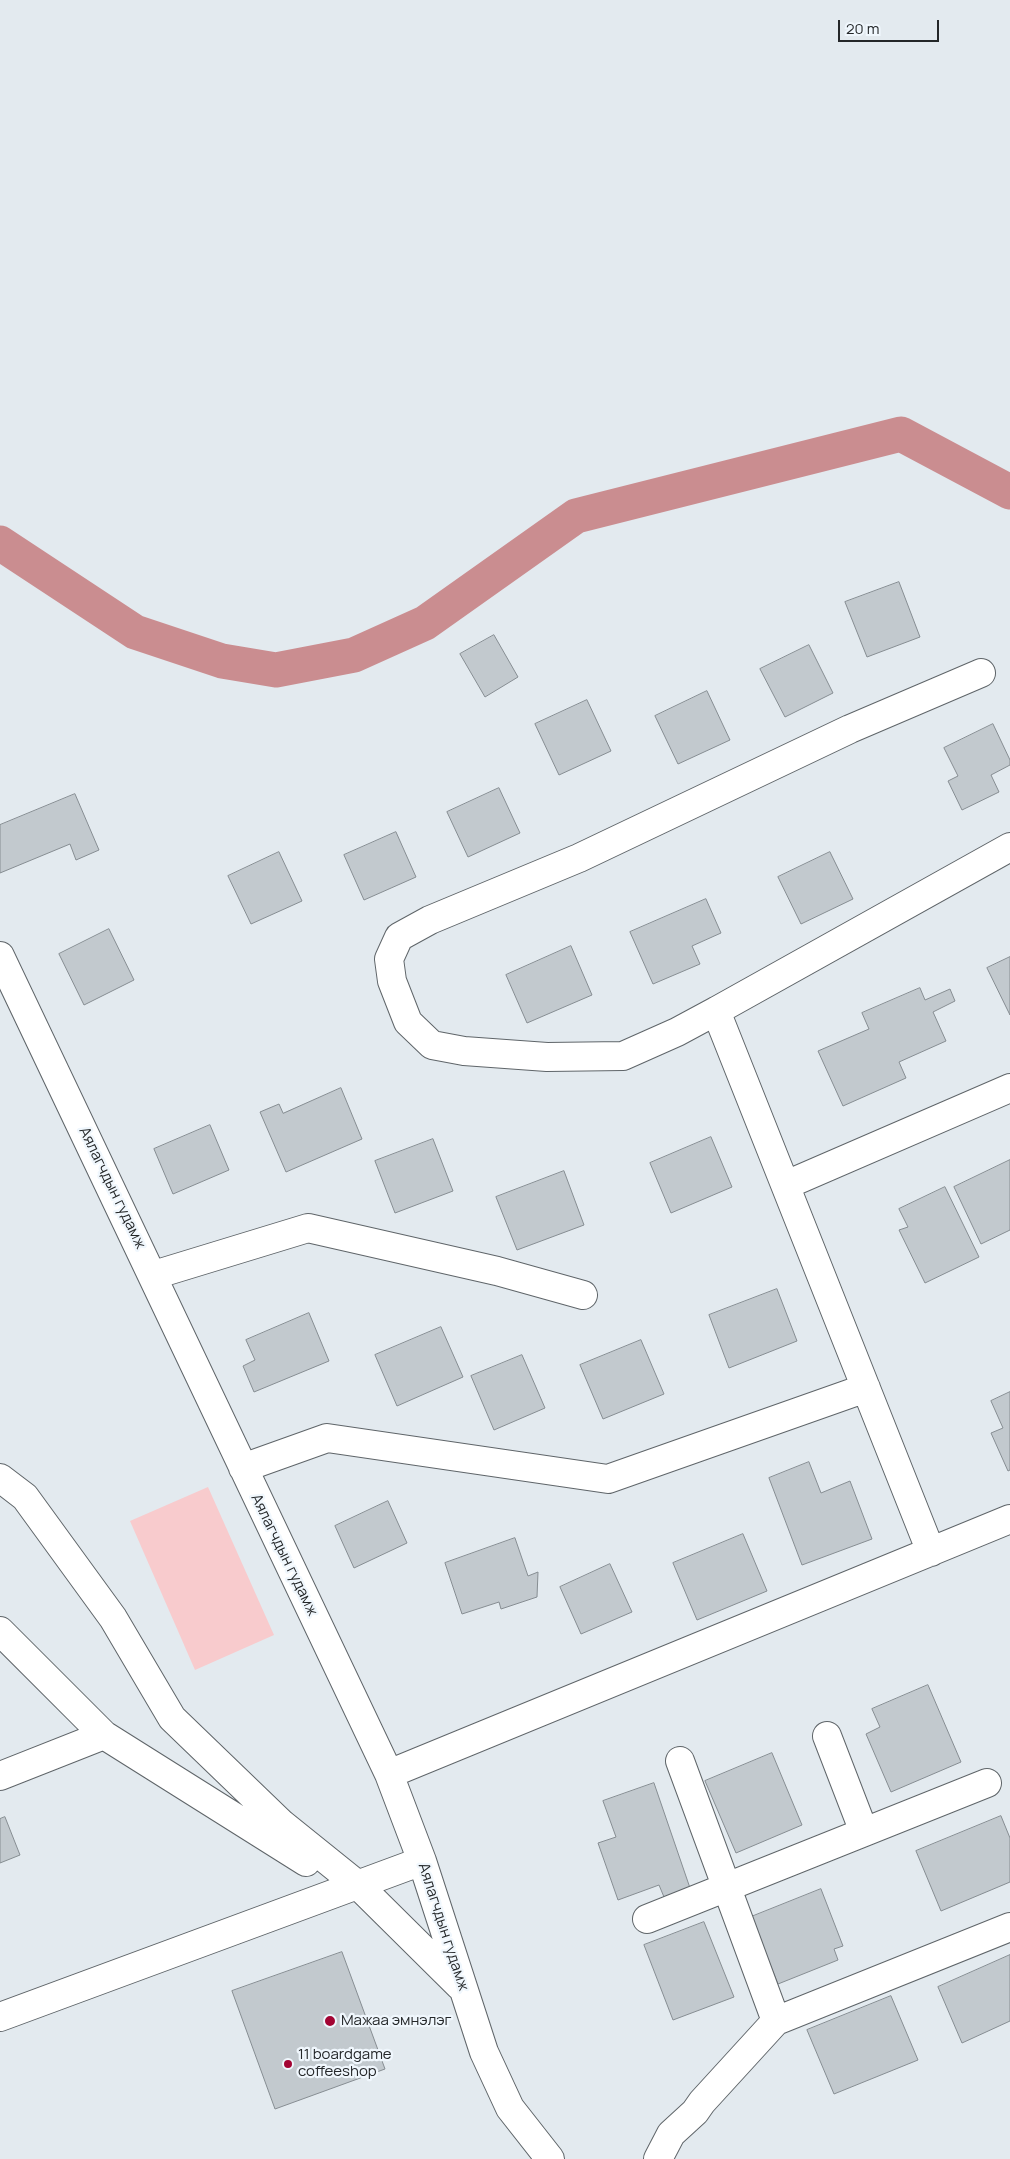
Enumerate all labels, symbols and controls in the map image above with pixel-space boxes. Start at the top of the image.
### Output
scale bar [840,10,941,42]
text: 20 m [846,18,879,39]
street label: Аялагчдын гудамж [75,1124,149,1252]
street label: Аялагчдын гудамж [247,1491,321,1619]
street label: Аялагчдын гудамж [414,1861,472,1993]
place label: Maжаа эмнэлэг [341,2012,452,2030]
marker: Maжаа эмнэлэг [323,2014,337,2028]
place label: 11 boardgame coffeeshop [298,2046,392,2081]
marker: 11 boardgame coffeeshop [282,2058,294,2070]

